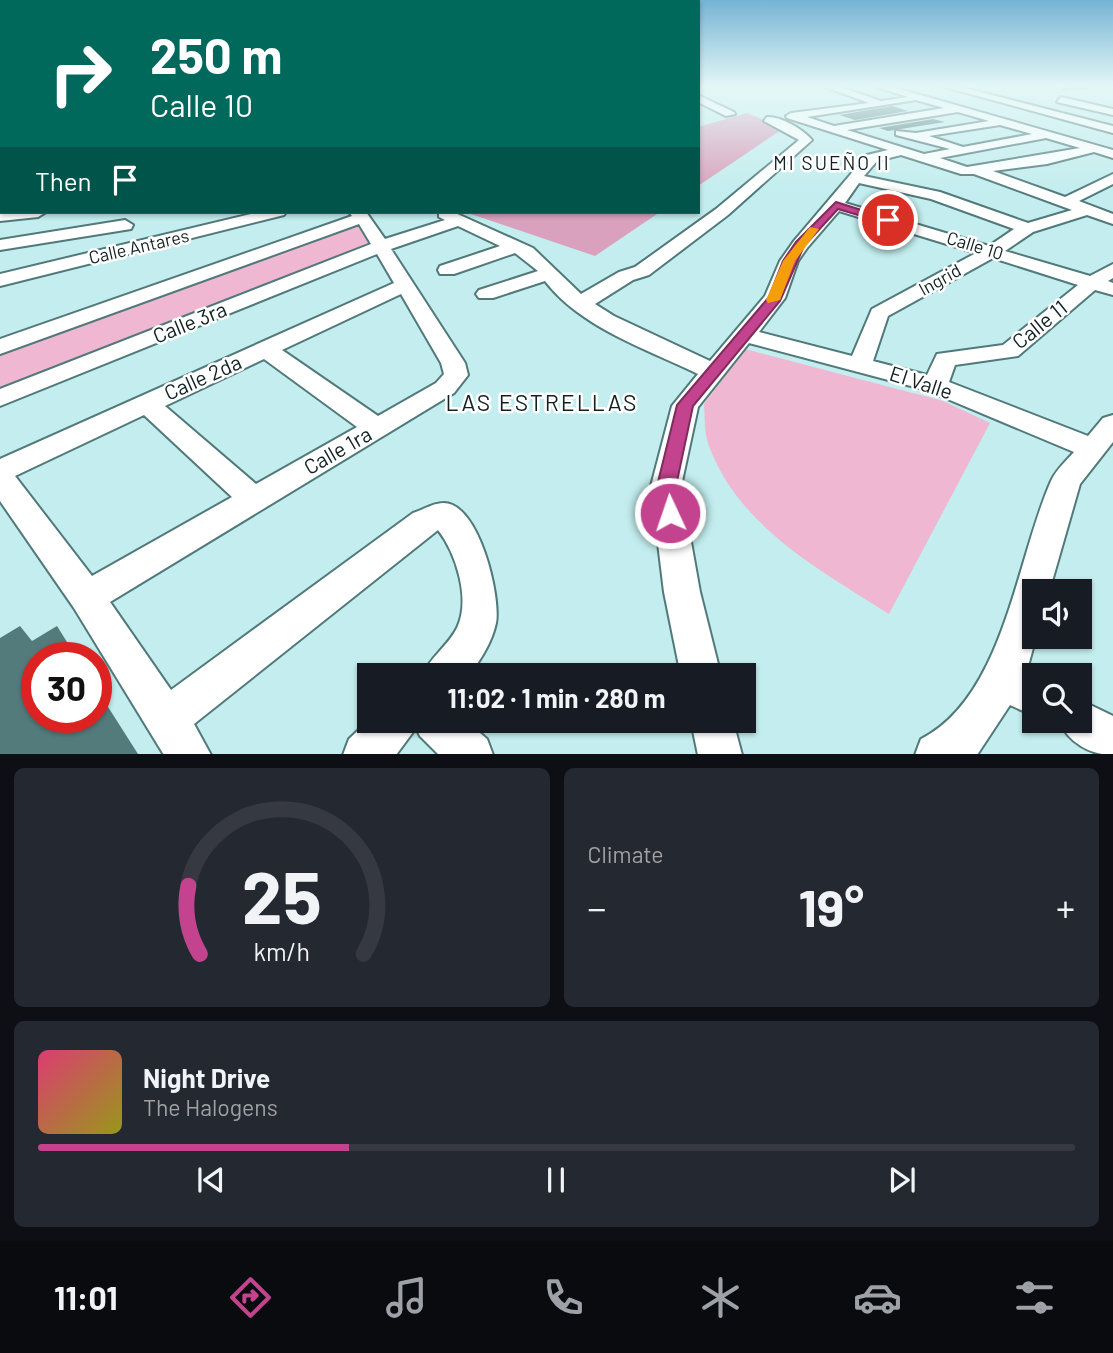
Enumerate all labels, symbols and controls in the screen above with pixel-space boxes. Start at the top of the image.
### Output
text: 250 m [150,25,283,84]
icon: right [35,28,126,119]
text: Calle 10 [150,85,253,123]
district label: MI SUEÑO II [773,151,891,174]
icon: arrive [106,161,144,199]
text: Then [35,165,92,196]
pin [858,190,918,250]
icon: arrive [869,201,907,239]
street label: Calle Antares [86,224,191,268]
street label: Calle 10 [944,226,1006,264]
street label: Ingrid [915,259,965,300]
street label: Calle 11 [1007,294,1071,353]
street label: Calle 3ra [149,295,230,348]
street label: Calle 2da [160,349,245,405]
street label: El Valle [887,360,956,403]
district label: LAS ESTRELLAS [446,388,638,416]
street label: Calle 1ra [299,420,376,479]
position arrow [633,476,707,550]
map controls [1022,579,1092,733]
button: sound [1022,579,1092,649]
speed limit sign: 30 [21,642,112,733]
button: search [1022,663,1092,733]
text: 11:02 · 1 min · 280 m [448,682,665,713]
text: Climate [588,840,664,868]
text: 25 [242,851,322,939]
text: 19° [798,875,864,937]
text: − [588,884,607,930]
text: + [1056,884,1075,930]
text: km/h [253,935,310,965]
text: Night Drive [143,1062,270,1093]
text: The Halogens [143,1093,278,1121]
icon: previous [192,1161,230,1199]
icon: pause [537,1161,575,1199]
icon: next [883,1161,921,1199]
icon: directions [226,1273,275,1322]
icon: music [382,1273,431,1322]
icon: phone [539,1273,588,1322]
icon: climate [696,1273,745,1322]
icon: car [853,1273,902,1322]
icon: filters [1010,1273,1059,1322]
text: 11:01 [54,1278,118,1316]

